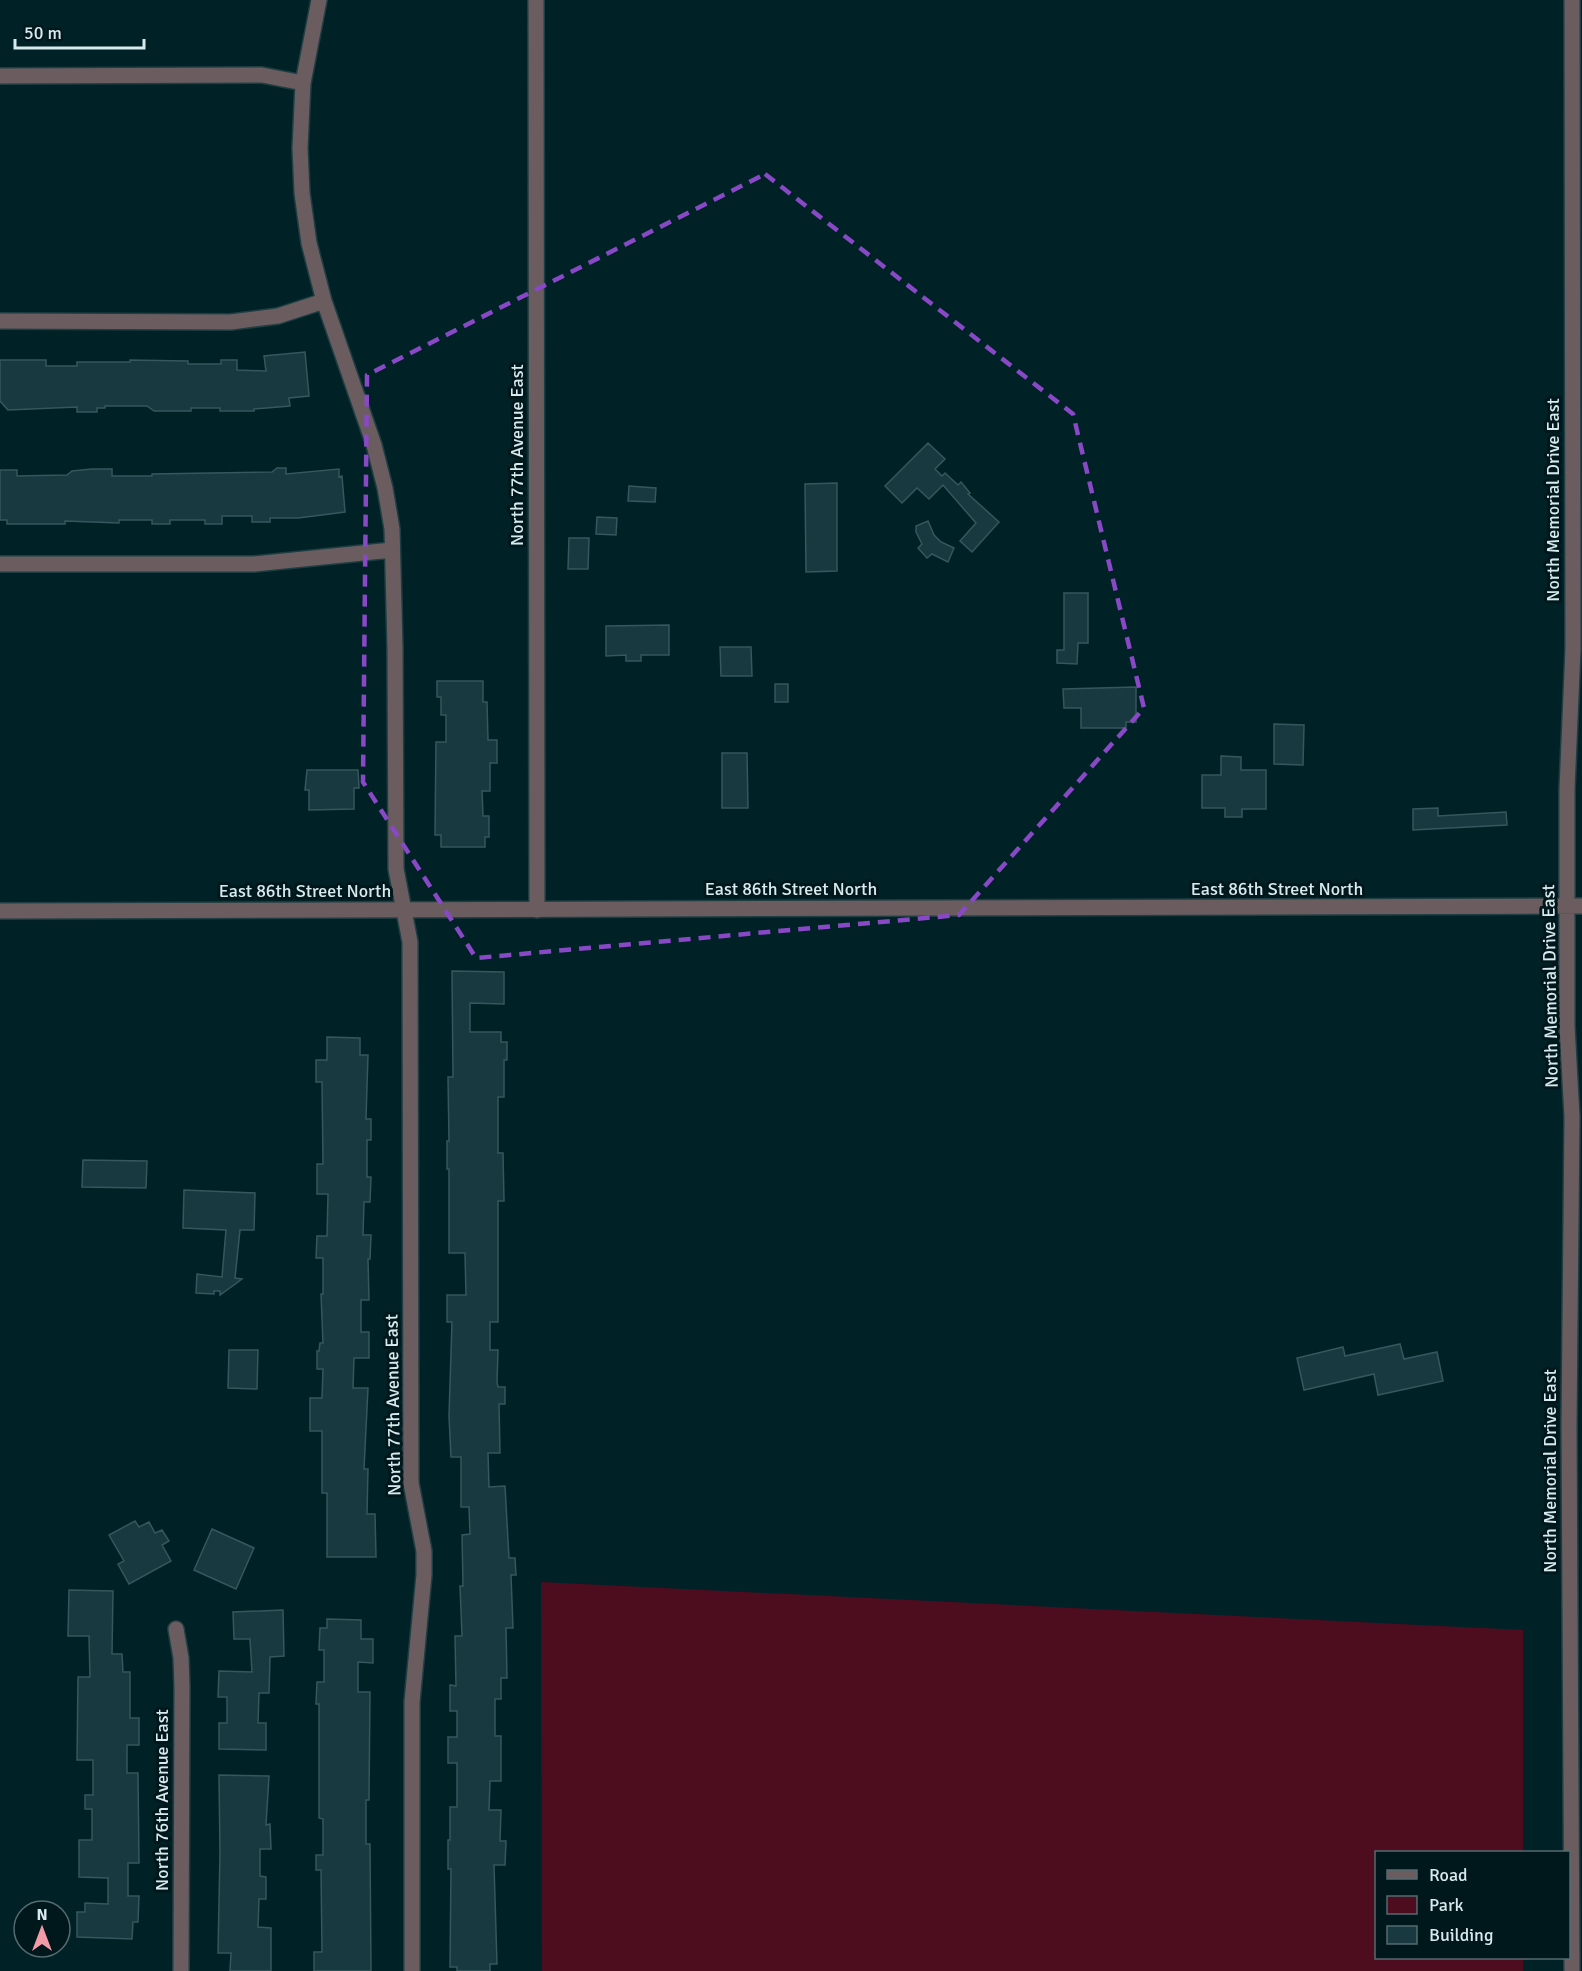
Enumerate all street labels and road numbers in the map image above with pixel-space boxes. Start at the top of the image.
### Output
street label: North 77th Avenue East [506,364,528,546]
street label: North Memorial Drive East [1542,398,1564,602]
street label: East 86th Street North [705,878,877,900]
street label: East 86th Street North [1191,878,1363,900]
street label: East 86th Street North [219,880,391,902]
street label: North Memorial Drive East [1537,884,1563,1088]
street label: North 77th Avenue East [380,1314,406,1496]
street label: North Memorial Drive East [1539,1369,1561,1573]
street label: North 76th Avenue East [151,1709,173,1891]

